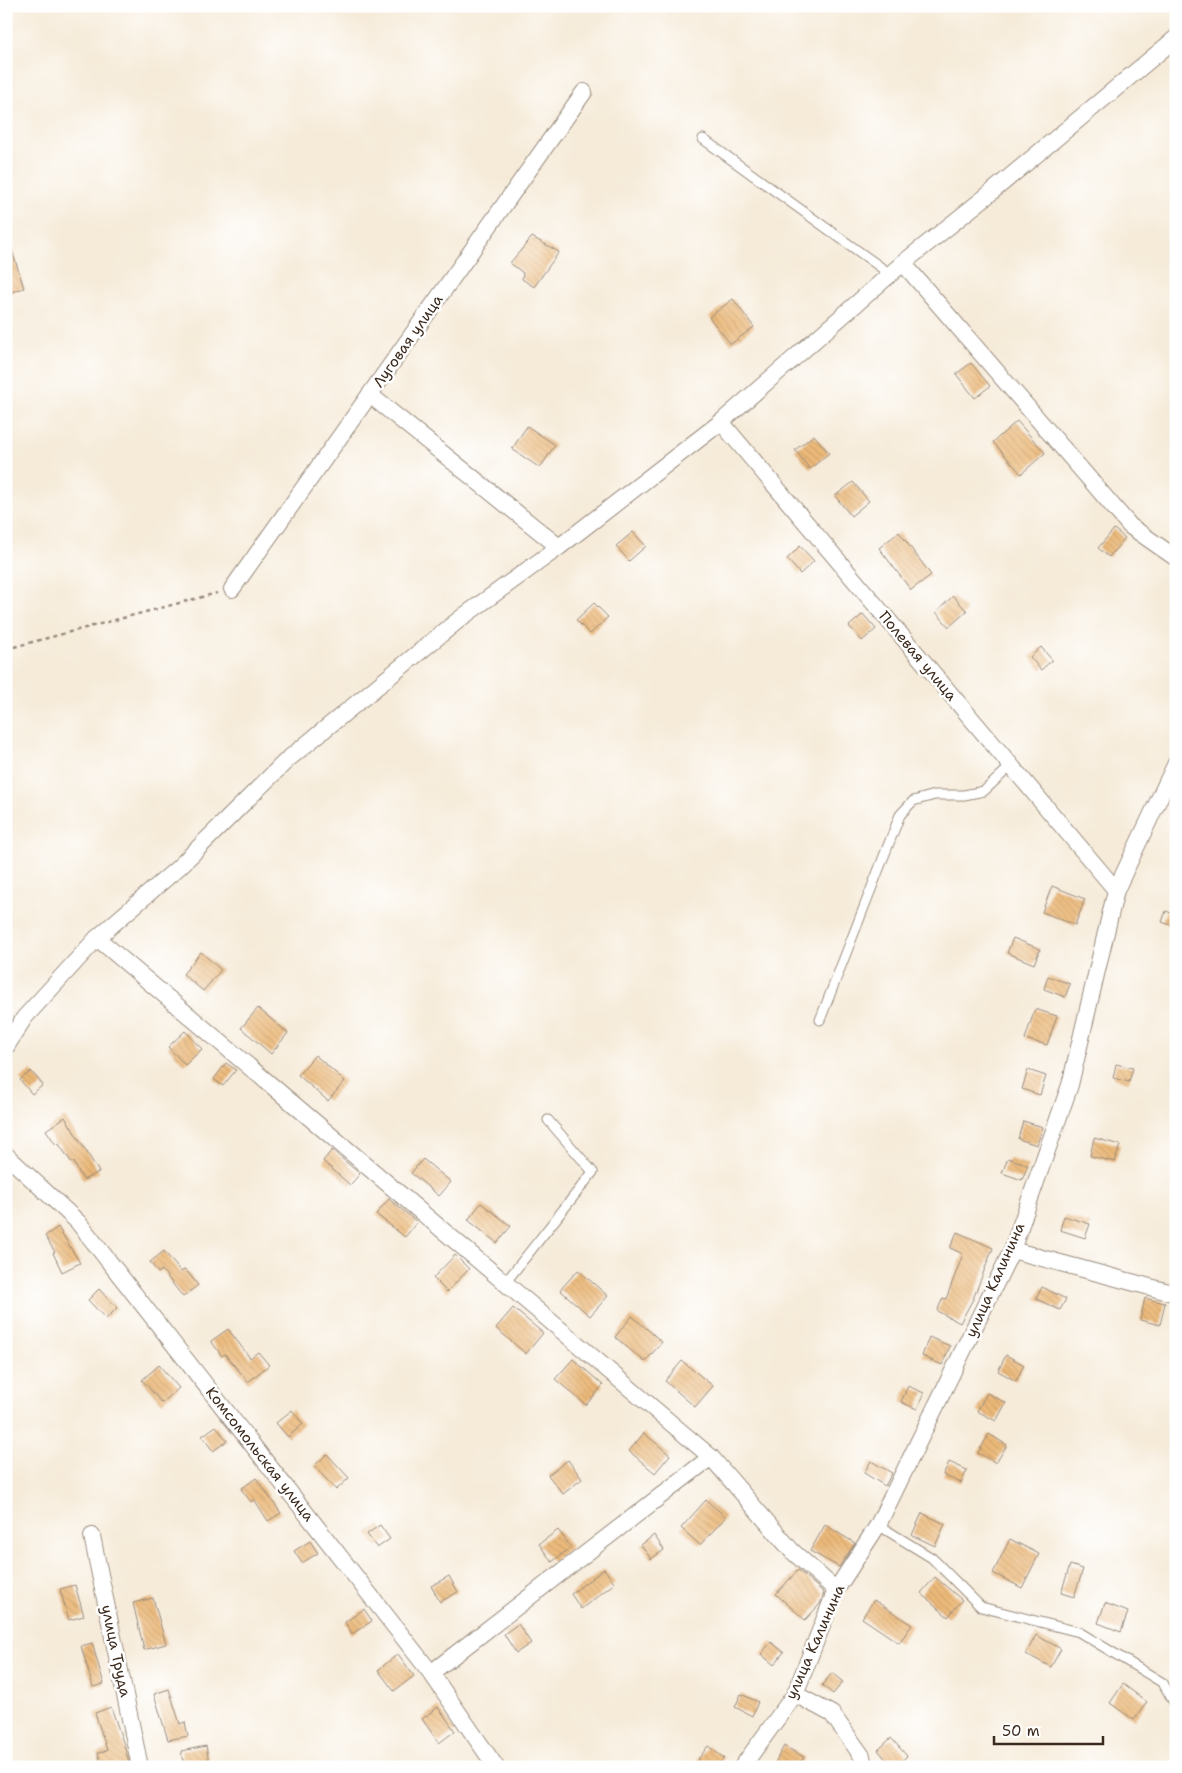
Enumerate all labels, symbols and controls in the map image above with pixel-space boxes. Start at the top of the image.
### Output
street label: Луговая улица [368,290,448,391]
street label: Полевая улица [875,607,962,706]
street label: улица Калинина [961,1219,1030,1341]
street label: Комсомольская улица [201,1383,319,1526]
street label: улица Калинина [781,1581,850,1703]
street label: улица Труда [96,1603,136,1700]
scale bar [994,1713,1103,1745]
text: 50 m [1002,1721,1040,1741]

